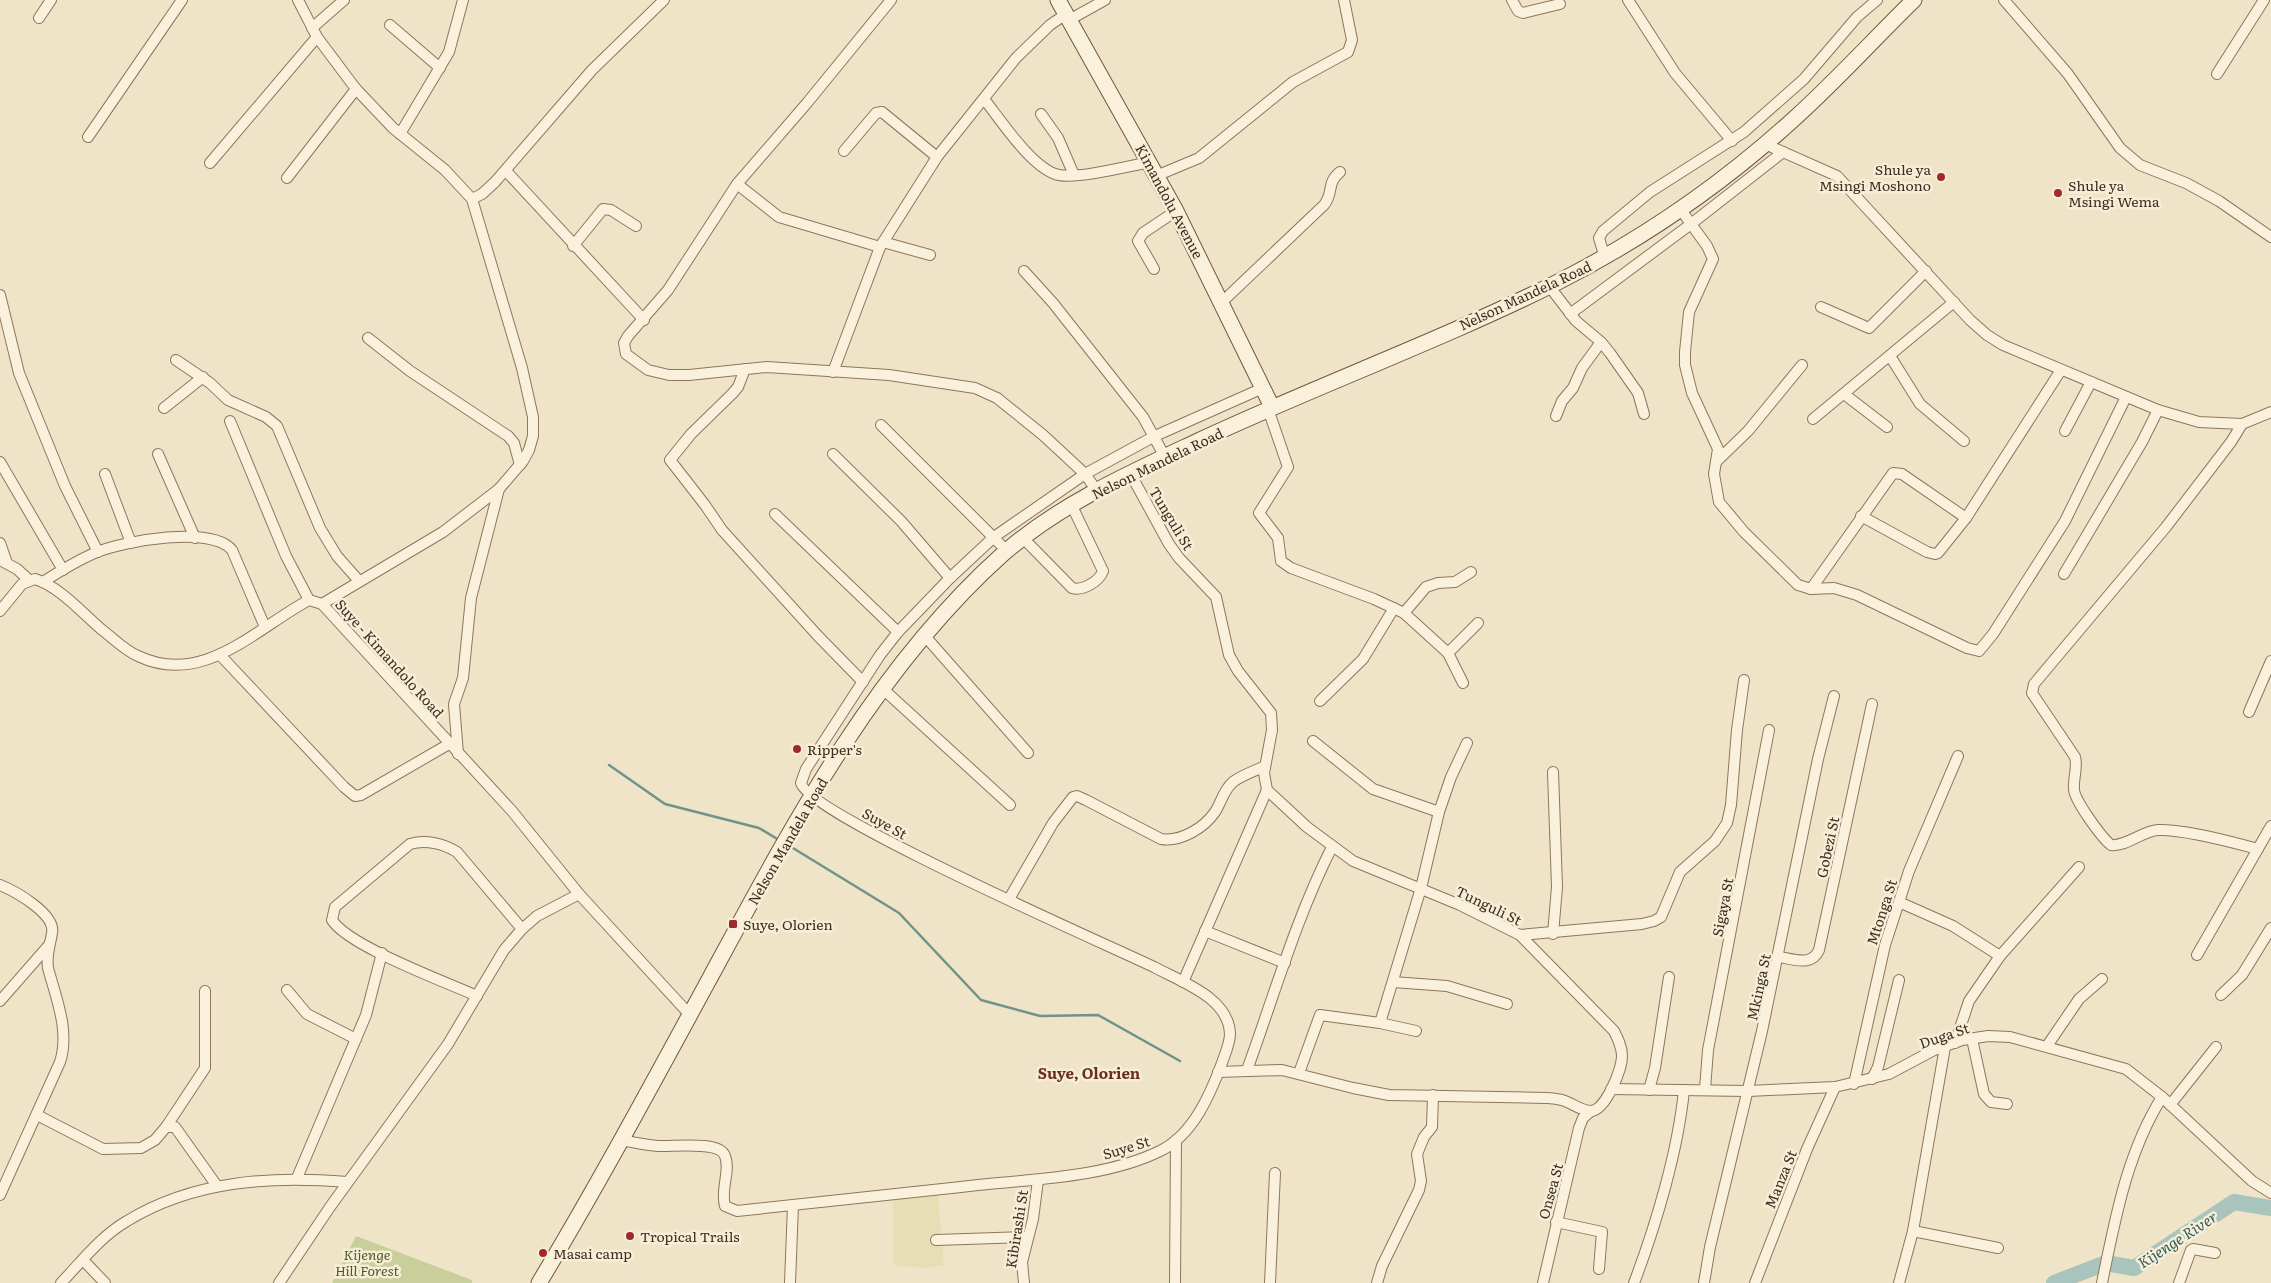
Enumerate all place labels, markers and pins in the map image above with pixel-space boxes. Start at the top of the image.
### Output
place label: Shule ya Msingi Moshono [1819,159,1931,195]
marker: Shule ya Msingi Moshono [1935,171,1947,183]
place label: Shule ya Msingi Wema [2068,175,2160,211]
marker: Shule ya Msingi Wema [2052,187,2064,199]
place label: Ripper's [807,739,862,759]
marker: Ripper's [791,743,803,755]
place label: Suye, Olorien [743,914,833,934]
marker: Suye, Olorien [727,918,739,930]
place label: Tropical Trails [640,1226,740,1246]
marker: Tropical Trails [624,1230,636,1242]
place label: Masai camp [553,1243,632,1263]
marker: Masai camp [537,1247,549,1259]

